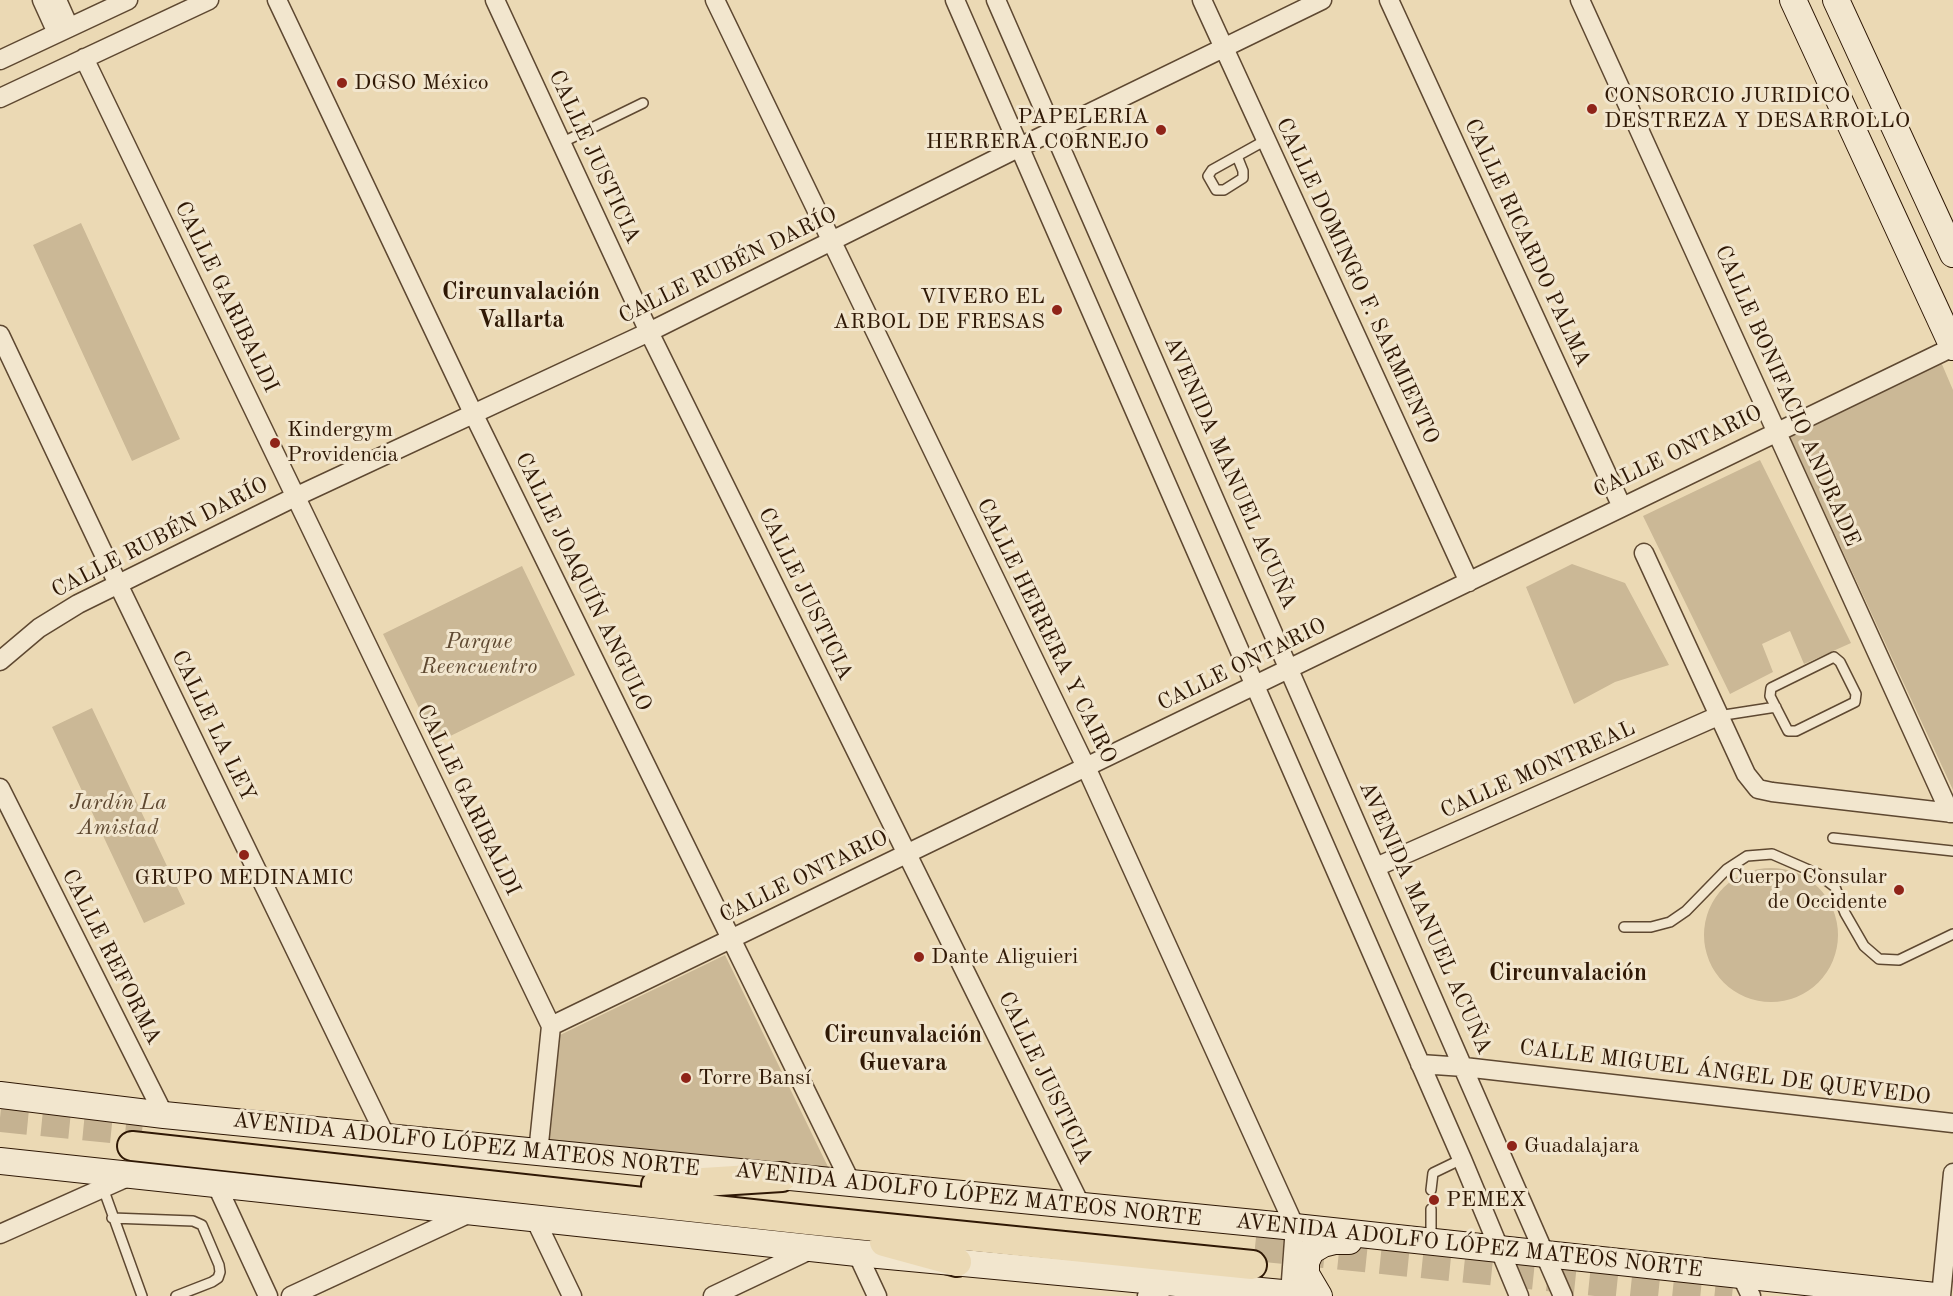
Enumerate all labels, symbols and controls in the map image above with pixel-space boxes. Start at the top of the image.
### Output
street label: CALLE JUSTICIA [542,66,646,248]
place label: DGSO México [354,70,489,96]
marker: DGSO México [335,76,349,90]
place label: CONSORCIO JURIDICO DESTREZA Y DESARROLLO [1604,83,1910,134]
marker: CONSORCIO JURIDICO DESTREZA Y DESARROLLO [1585,102,1599,116]
place label: PAPELERIA HERRERA CORNEJO [926,104,1149,156]
street label: CALLE DOMINGO F. SARMIENTO [1270,114,1444,448]
street label: CALLE RICARDO PALMA [1458,115,1596,371]
marker: PAPELERIA HERRERA CORNEJO [1154,123,1168,137]
street label: CALLE GARIBALDI [168,197,284,397]
street label: CALLE RUBÉN DARÍO [615,202,841,330]
street label: CALLE BONIFACIO ANDRADE [1708,241,1866,551]
district label: Circunvalación Vallarta [442,279,600,335]
place label: VIVERO EL ARBOL DE FRESAS [833,284,1045,336]
marker: VIVERO EL ARBOL DE FRESAS [1050,303,1064,317]
street label: AVENIDA MANUEL ACUÑA [1158,333,1302,613]
street label: CALLE ONTARIO [1589,400,1767,504]
place label: Kindergym Providencia [287,417,398,469]
marker: Kindergym Providencia [268,436,282,450]
street label: CALLE JOAQUÍN ANGULO [509,449,657,715]
street label: CALLE RUBÉN DARÍO [47,472,273,604]
street label: CALLE HERRERA Y CAIRO [970,494,1122,768]
street label: CALLE JUSTICIA [752,504,858,684]
street label: CALLE ONTARIO [1153,613,1331,717]
park label: Parque Reencuentro [421,629,537,680]
street label: CALLE LA LEY [165,646,261,806]
street label: CALLE GARIBALDI [410,700,526,900]
street label: CALLE MONTREAL [1437,715,1639,825]
street label: AVENIDA MANUEL ACUÑA [1353,778,1497,1058]
park label: Jardín La Amistad [69,790,167,842]
street label: CALLE ONTARIO [715,825,893,929]
marker: GRUPO MEDINAMIC [237,848,251,862]
place label: Cuerpo Consular de Occidente [1728,864,1887,915]
street label: CALLE REFORMA [55,865,167,1049]
place label: GRUPO MEDINAMIC [135,865,353,891]
marker: Cuerpo Consular de Occidente [1892,883,1906,897]
place label: Dante Aliguieri [931,944,1078,970]
marker: Dante Aliguieri [912,950,926,964]
district label: Circunvalación [1489,960,1647,988]
street label: CALLE JUSTICIA [992,988,1098,1168]
district label: Circunvalación Guevara [824,1022,982,1078]
street label: CALLE MIGUEL ÁNGEL DE QUEVEDO [1518,1035,1932,1111]
place label: Torre Bansí [698,1065,811,1091]
marker: Torre Bansí [679,1071,693,1085]
street label: AVENIDA ADOLFO LÓPEZ MATEOS NORTE [231,1107,701,1183]
place label: Guadalajara [1524,1133,1639,1159]
marker: Guadalajara [1505,1139,1519,1153]
street label: AVENIDA ADOLFO LÓPEZ MATEOS NORTE [733,1157,1203,1233]
place label: PEMEX [1446,1187,1526,1213]
marker: PEMEX [1427,1193,1441,1207]
street label: AVENIDA ADOLFO LÓPEZ MATEOS NORTE [1234,1208,1704,1284]

